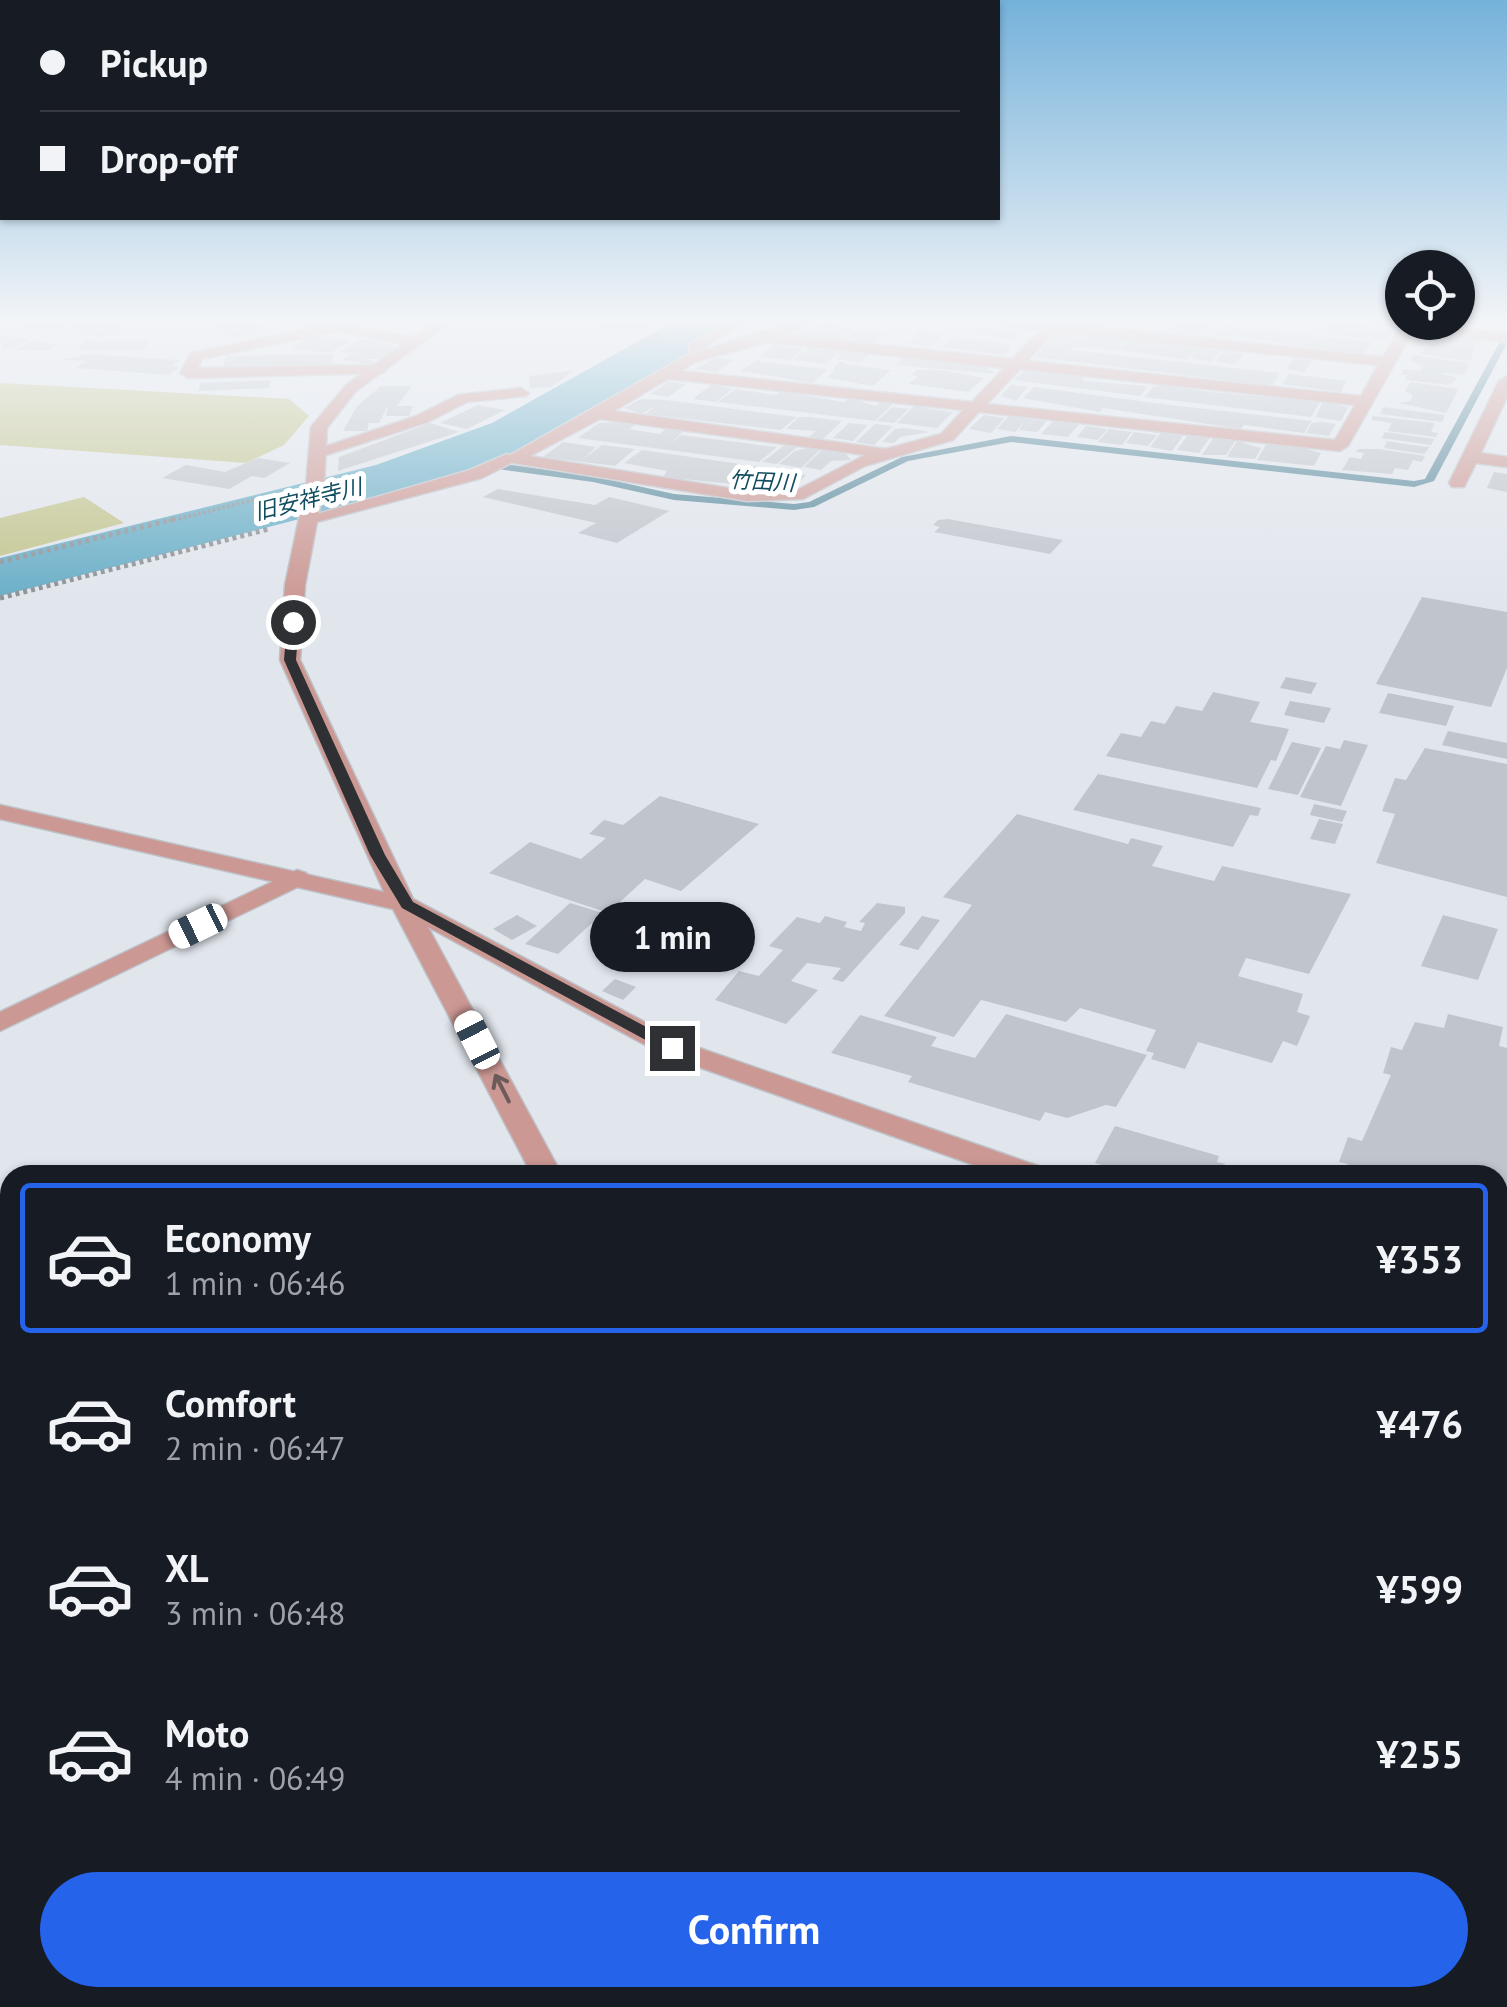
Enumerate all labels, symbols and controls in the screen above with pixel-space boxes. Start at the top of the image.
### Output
text: Pickup [100,38,208,87]
text: Drop-off [100,134,237,183]
map controls [1385,250,1475,340]
button: locate [1385,250,1475,340]
water label: 竹田川 [728,465,798,497]
water label: 旧安祥寺川 [251,472,367,526]
route start [271,600,316,645]
car [164,899,232,953]
callout: 1 min [590,903,754,973]
text: 1 min [633,916,712,958]
car [450,1006,504,1074]
route end [650,1026,695,1071]
one-way arrow [492,1074,511,1104]
icon: car [45,1213,135,1303]
text: Economy [165,1213,311,1262]
text: ¥353 [1377,1234,1463,1283]
text: 1 min · 06:46 [165,1262,345,1304]
icon: car [45,1378,135,1468]
text: Comfort [165,1378,296,1427]
text: ¥476 [1377,1399,1463,1448]
text: 2 min · 06:47 [165,1427,345,1469]
icon: car [45,1543,135,1633]
text: XL [165,1543,209,1592]
text: ¥599 [1377,1564,1463,1613]
text: 3 min · 06:48 [165,1592,345,1634]
icon: car [45,1708,135,1798]
text: Moto [165,1708,249,1757]
text: ¥255 [1377,1729,1463,1778]
text: 4 min · 06:49 [165,1757,345,1799]
button: Confirm [40,1872,1468,1987]

